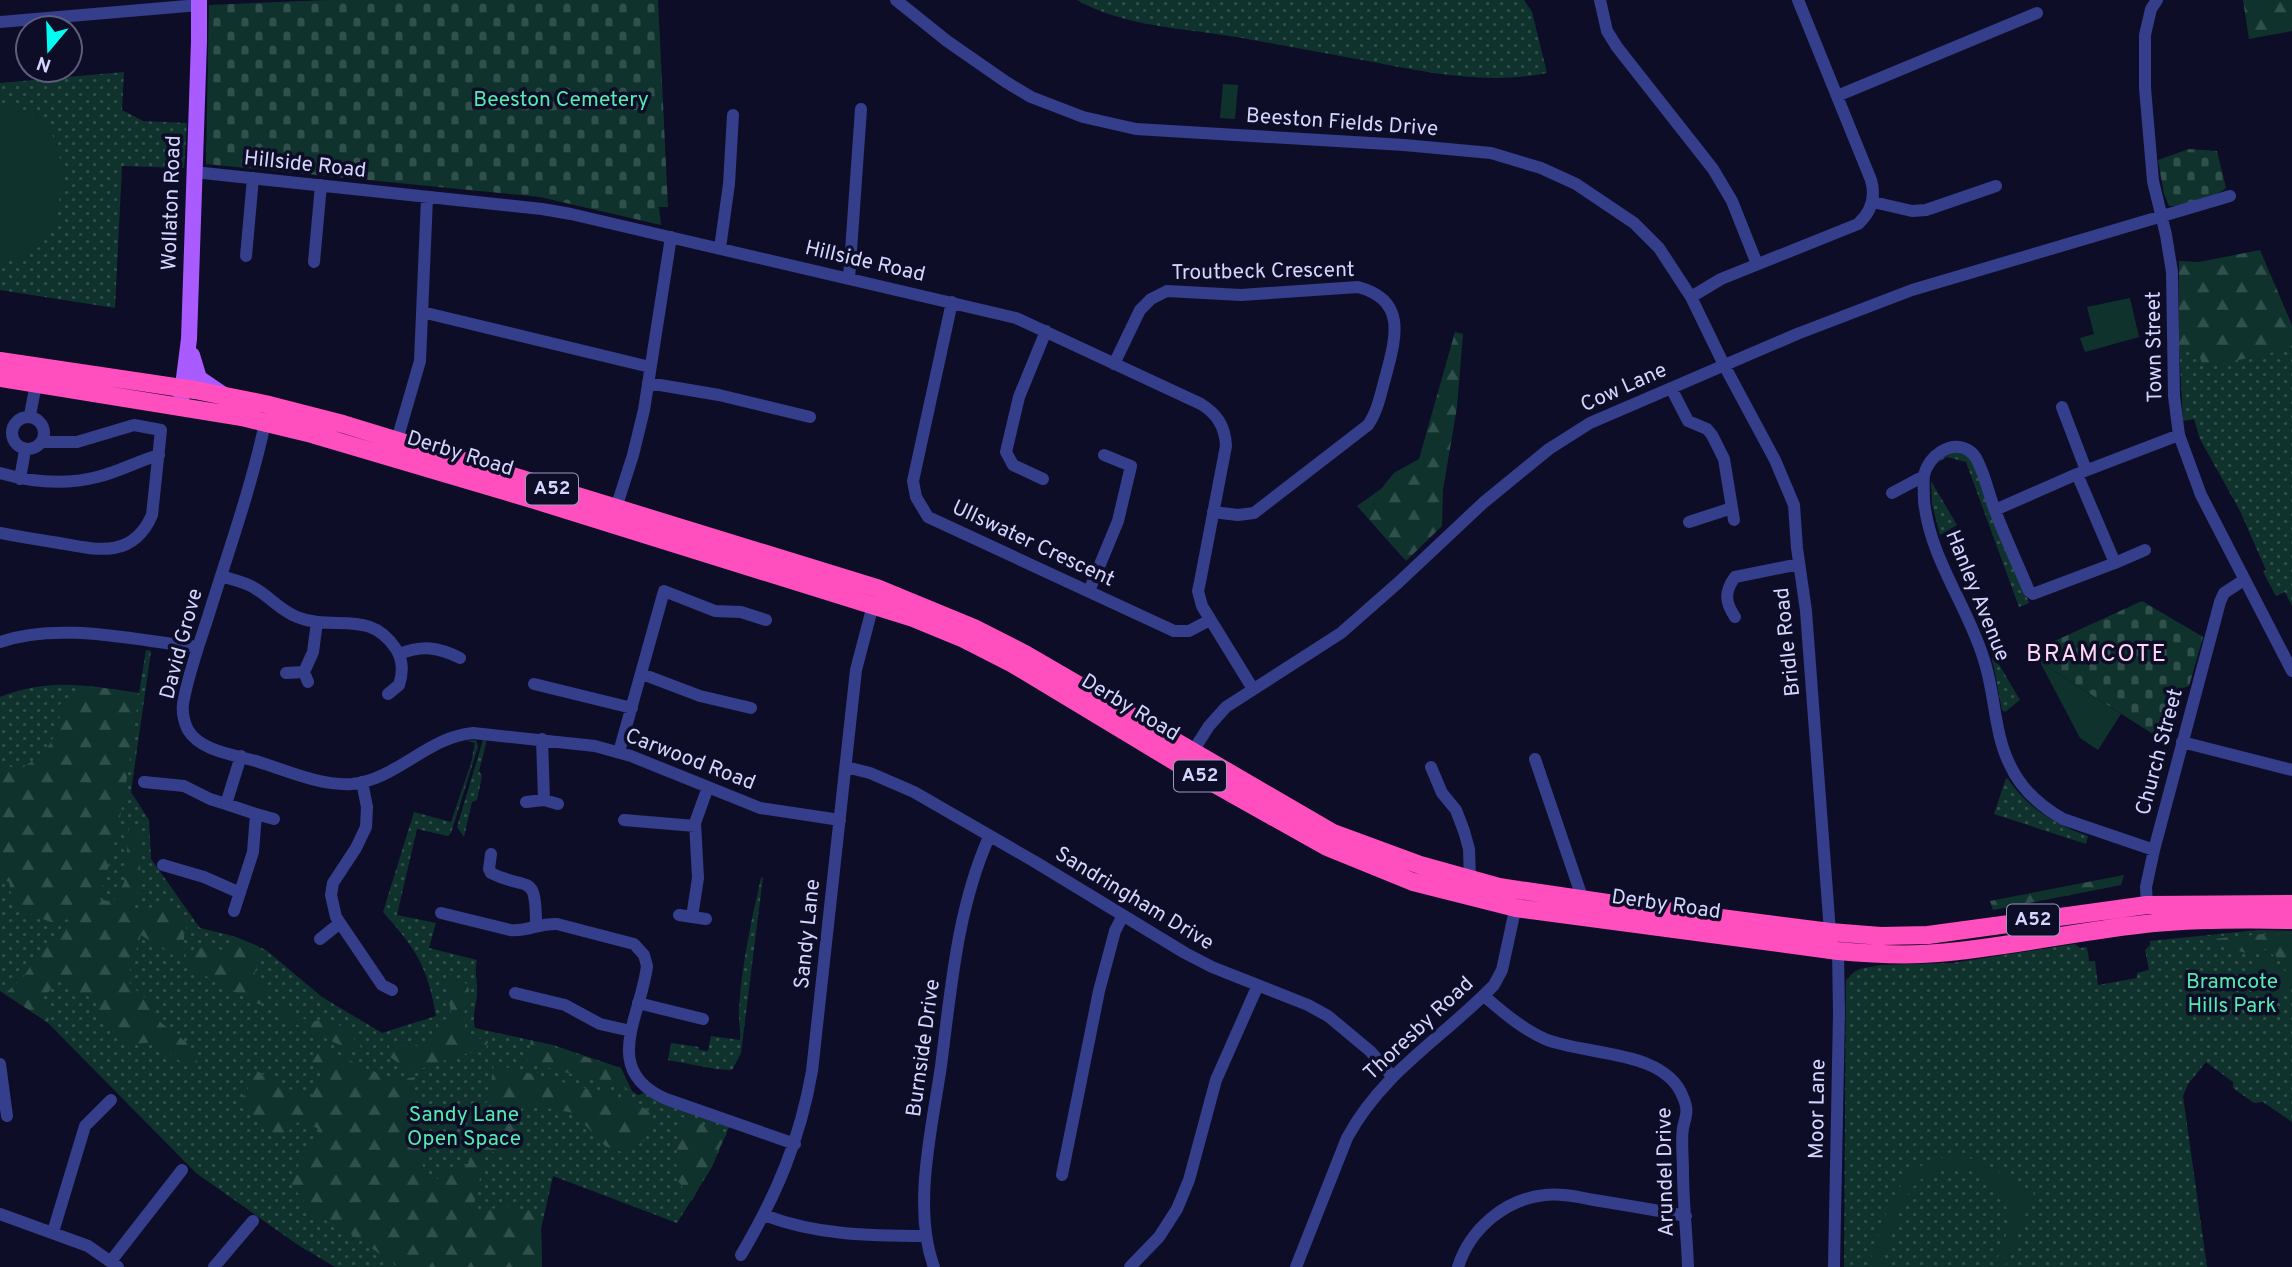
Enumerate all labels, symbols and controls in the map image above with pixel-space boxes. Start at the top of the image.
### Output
north arrow [14,14,84,84]
text: N [34,50,54,77]
park label: Beeston Cemetery [473,87,649,114]
street label: Beeston Fields Drive [1245,103,1439,143]
street label: Wollaton Road [156,135,188,271]
street label: Hillside Road [242,145,368,185]
street label: Hillside Road [802,235,928,289]
street label: Troutbeck Crescent [1171,257,1355,287]
street label: Town Street [2141,291,2169,403]
street label: Cow Lane [1577,357,1671,419]
street label: Derby Road [403,425,517,483]
road number: A52 [526,474,578,504]
street label: Ullswater Crescent [947,494,1119,594]
street label: Hanley Avenue [1938,527,2016,665]
street label: David Grove [154,586,210,702]
street label: Bridle Road [1769,586,1807,698]
district label: BRAMCOTE [2026,640,2168,670]
street label: Derby Road [1076,668,1184,748]
street label: Church Street [2130,686,2190,818]
street label: Carwood Road [621,723,759,797]
road number: A52 [1174,761,1226,792]
street label: Sandringham Drive [1050,841,1218,957]
street label: Sandy Lane [789,878,827,990]
street label: Derby Road [1610,884,1722,926]
road number: A52 [2007,904,2059,936]
park label: Bramcote Hills Park [2186,969,2278,1020]
street label: Thoresby Road [1358,971,1480,1087]
street label: Burnside Drive [901,977,947,1119]
street label: Moor Lane [1804,1059,1832,1159]
park label: Sandy Lane Open Space [407,1102,521,1153]
street label: Arundel Drive [1651,1107,1681,1237]

